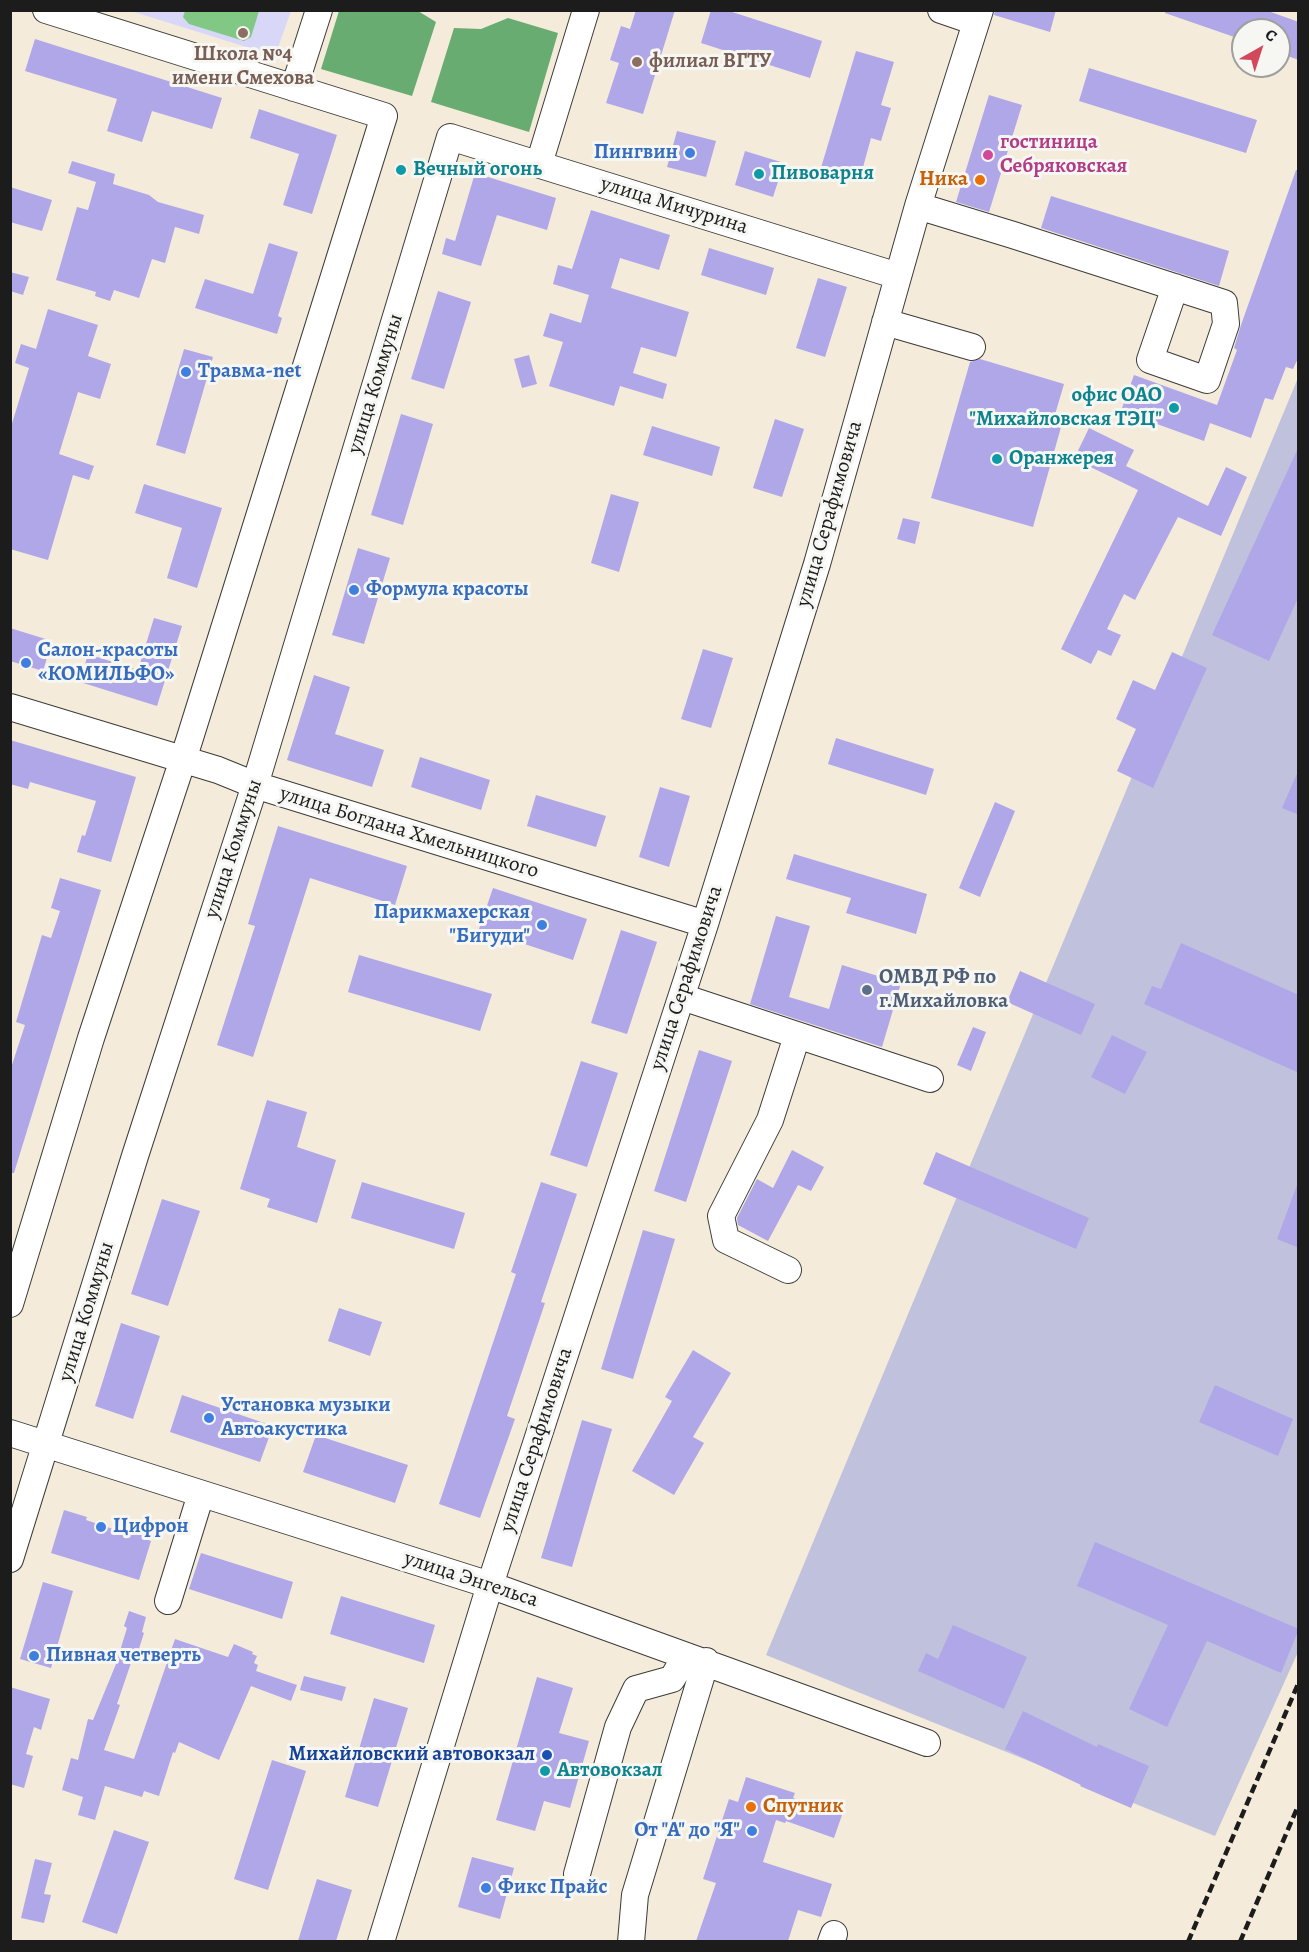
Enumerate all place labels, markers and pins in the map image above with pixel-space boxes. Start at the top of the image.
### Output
marker: Школа №4 имени Смехова [236,26,250,40]
place label: Школа №4 имени Смехова [172,42,314,92]
place label: филиал ВГТУ [649,49,771,75]
marker: филиал ВГТУ [630,55,644,69]
place label: гостиница Себряковская [1000,130,1127,180]
place label: Пингвин [594,140,678,166]
marker: Пингвин [683,146,697,160]
marker: гостиница Себряковская [981,148,995,162]
place label: Вечный огонь [413,157,542,183]
place label: Пивоварня [771,161,874,187]
marker: Вечный огонь [394,163,408,177]
marker: Пивоварня [752,167,766,181]
place label: Ника [919,167,968,193]
marker: Ника [973,173,987,187]
place label: Травма-net [198,359,301,385]
marker: Травма-net [179,365,193,379]
place label: офис ОАО "Михайловская ТЭЦ" [969,383,1162,433]
marker: офис ОАО "Михайловская ТЭЦ" [1167,401,1181,415]
place label: Оранжерея [1009,446,1114,472]
marker: Оранжерея [990,452,1004,466]
place label: Формула красоты [366,577,529,603]
marker: Формула красоты [347,583,361,597]
place label: Салон-красоты «КОМИЛЬФО» [38,638,178,688]
marker: Салон-красоты «КОМИЛЬФО» [19,656,33,670]
place label: Парикмахерская "Бигуди" [374,900,530,950]
marker: Парикмахерская "Бигуди" [535,918,549,932]
place label: ОМВД РФ по г.Михайловка [879,965,1008,1015]
marker: ОМВД РФ по г.Михайловка [860,983,874,997]
place label: Установка музыки Автоакустика [221,1393,391,1443]
marker: Установка музыки Автоакустика [202,1411,216,1425]
place label: Цифрон [113,1514,189,1540]
marker: Цифрон [94,1520,108,1534]
place label: Пивная четверть [46,1643,201,1669]
marker: Пивная четверть [27,1649,41,1663]
place label: Михайловский автовокзал [289,1742,535,1768]
marker: Михайловский автовокзал [540,1748,554,1762]
place label: Автовокзал [557,1758,662,1784]
marker: Автовокзал [538,1764,552,1778]
place label: Спутник [763,1794,844,1820]
marker: Спутник [744,1800,758,1814]
place label: От "А" до "Я" [634,1818,740,1844]
marker: От "А" до "Я" [745,1824,759,1838]
place label: Фикс Прайс [498,1875,608,1901]
marker: Фикс Прайс [479,1881,493,1895]

